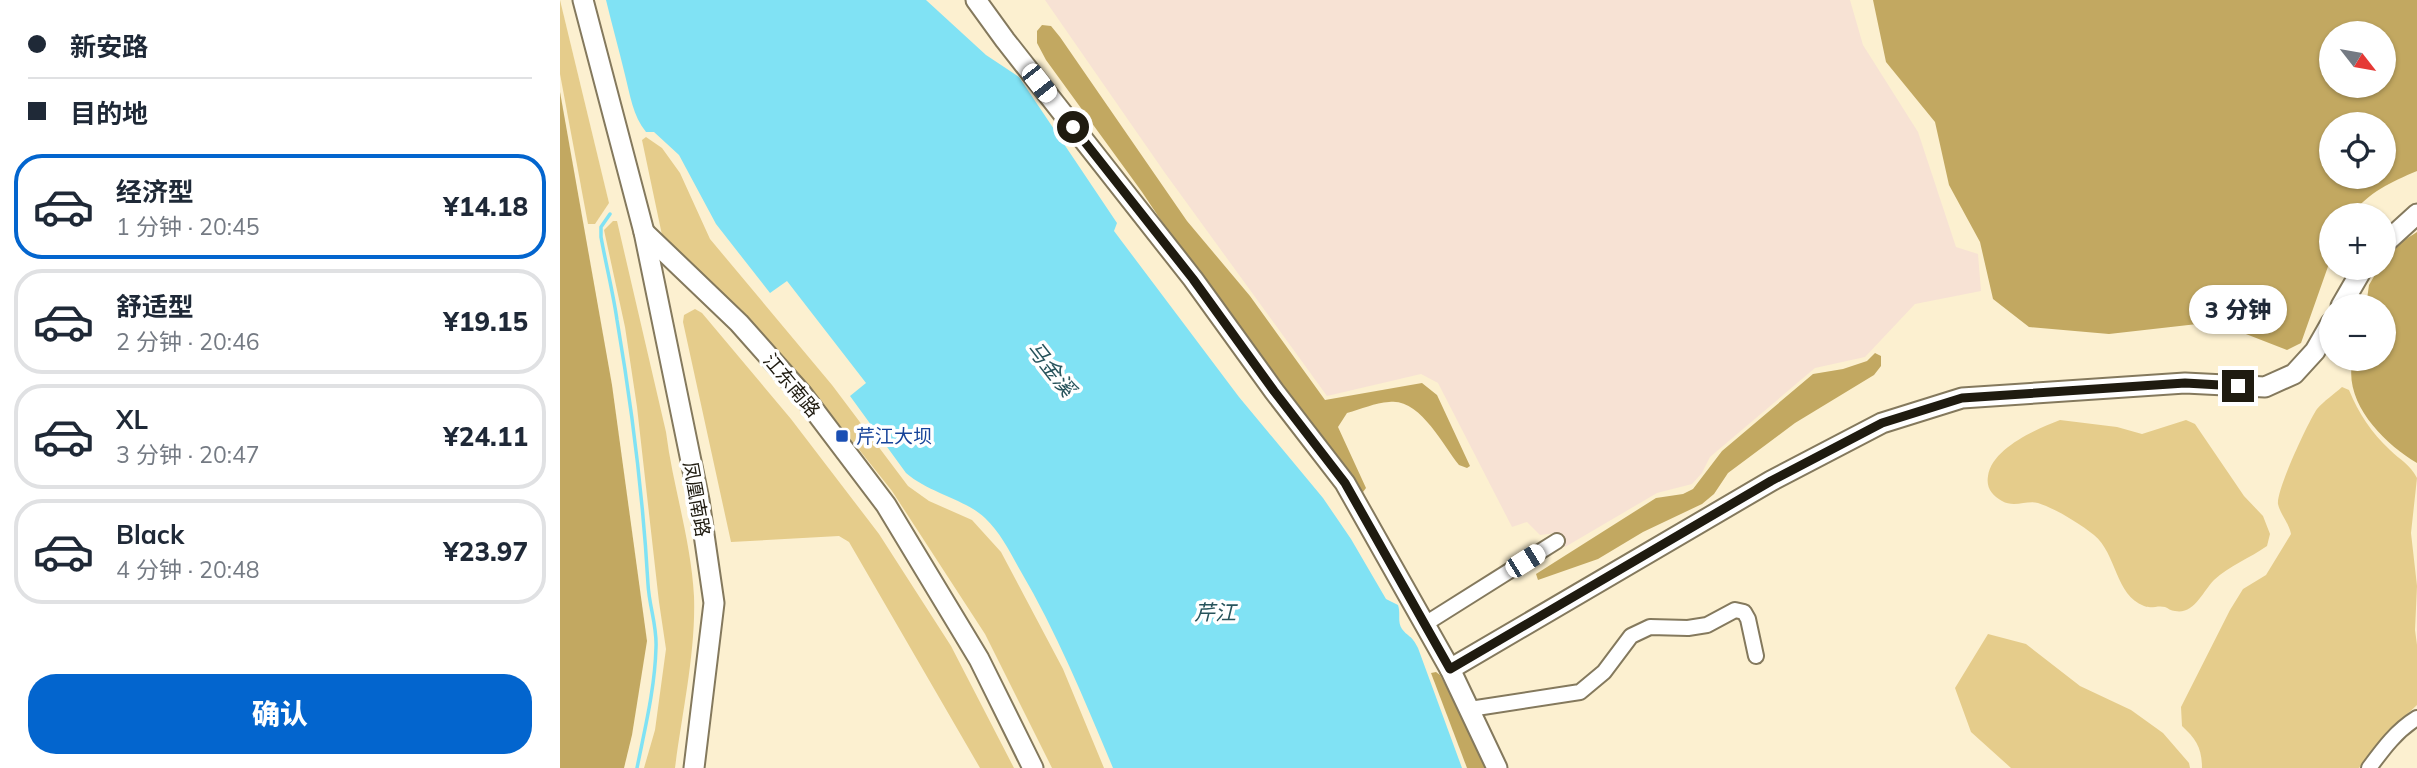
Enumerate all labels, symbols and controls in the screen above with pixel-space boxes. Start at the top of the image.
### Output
north arrow [2319,21,2396,98]
map controls [2319,21,2396,371]
text: 新安路 [70,30,148,63]
car [1018,60,1061,106]
text: 目的地 [70,97,148,130]
route start [1057,111,1089,143]
button: locate [2319,112,2396,189]
icon: car [32,175,95,238]
text: 经济型 [116,175,194,208]
text: ¥14.18 [443,190,528,223]
button: + [2319,203,2396,280]
text: 1 分钟 · 20:45 [116,212,260,241]
callout: 3 分钟 [2189,284,2287,334]
icon: car [32,290,95,353]
text: 舒适型 [116,290,194,323]
button: − [2319,294,2396,371]
text: 3 分钟 [2205,295,2271,324]
text: ¥19.15 [443,305,528,338]
text: 2 分钟 · 20:46 [116,327,260,356]
water label: 马金溪 [1022,336,1083,403]
street label: 江东南路 [758,348,826,422]
route end [2222,370,2254,402]
text: XL [116,403,148,436]
icon: car [32,405,95,468]
text: ¥24.11 [443,420,528,453]
place label: 芹江大坝 [856,424,932,448]
marker: 芹江大坝 [834,428,850,444]
text: 3 分钟 · 20:47 [116,440,260,469]
street label: 凤凰南路 [679,459,715,539]
text: Black [116,518,184,551]
icon: car [32,520,95,583]
text: ¥23.97 [443,535,528,568]
car [1502,541,1549,581]
text: 4 分钟 · 20:48 [116,555,260,584]
water label: 芹江 [1194,599,1238,625]
button: 确认 [28,674,532,754]

